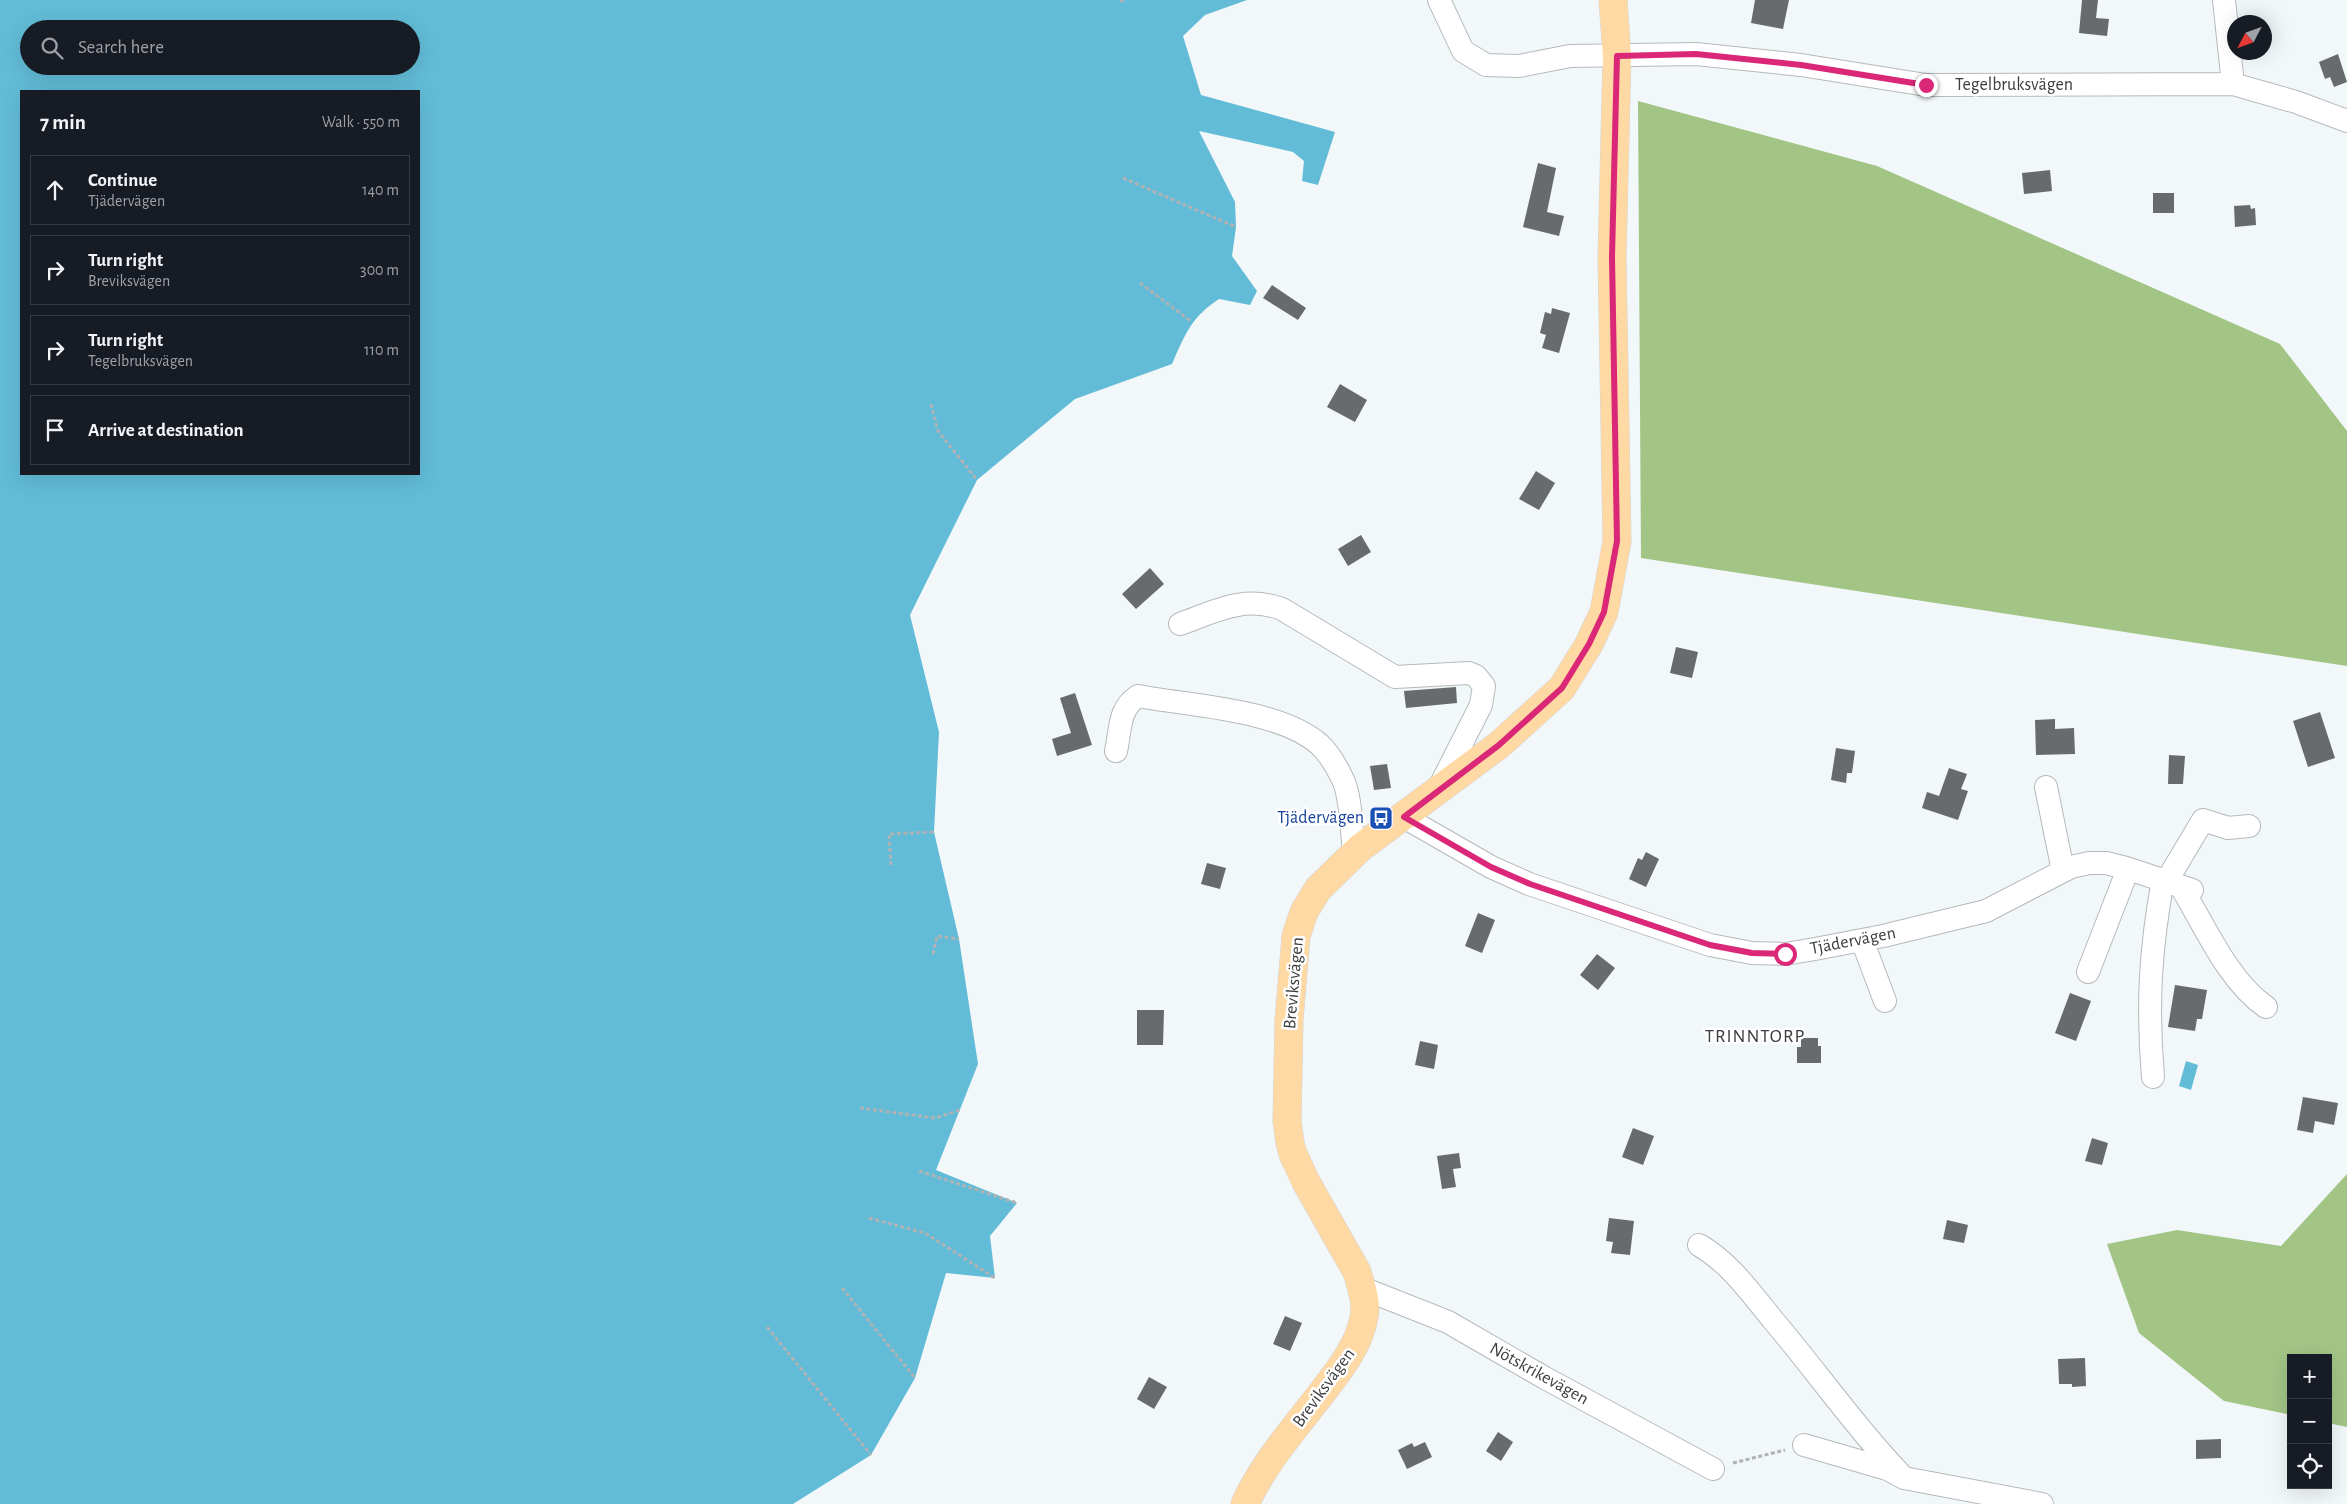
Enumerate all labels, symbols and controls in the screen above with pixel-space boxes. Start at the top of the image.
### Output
north arrow [2227,15,2272,60]
search box [20,20,420,75]
icon: search [38,34,66,62]
text: Search here [78,38,164,57]
route end [1915,74,1938,97]
street label: Tegelbruksvägen [1955,76,2073,94]
text: 7 min [40,112,86,133]
text: Walk · 550 m [322,114,400,130]
text: Continue [88,171,157,190]
icon: ahead [41,176,69,204]
text: 140 m [362,182,399,198]
text: Tjädervägen [88,193,165,209]
text: Turn right [88,251,163,270]
icon: right [41,256,69,284]
text: 300 m [360,262,399,278]
text: Breviksvägen [88,273,170,289]
text: Turn right [88,331,163,350]
icon: right [41,336,69,364]
text: 110 m [364,342,399,358]
text: Tegelbruksvägen [88,353,193,369]
icon: arrive [41,416,69,444]
text: Arrive at destination [88,421,244,440]
bus stop icon: Tjädervägen [1368,805,1394,831]
place label: Tjädervägen [1277,809,1364,827]
street label: Tjädervägen [1809,924,1897,958]
street label: Breviksvägen [1281,936,1307,1030]
route start [1774,943,1797,966]
district label: TRINNTORP [1705,1027,1805,1046]
street label: Nötskrikevägen [1487,1340,1591,1408]
street label: Breviksvägen [1290,1345,1358,1431]
map controls [2287,1354,2332,1489]
button: + [2287,1354,2332,1399]
button: − [2287,1399,2332,1444]
button: locate [2287,1444,2332,1489]

